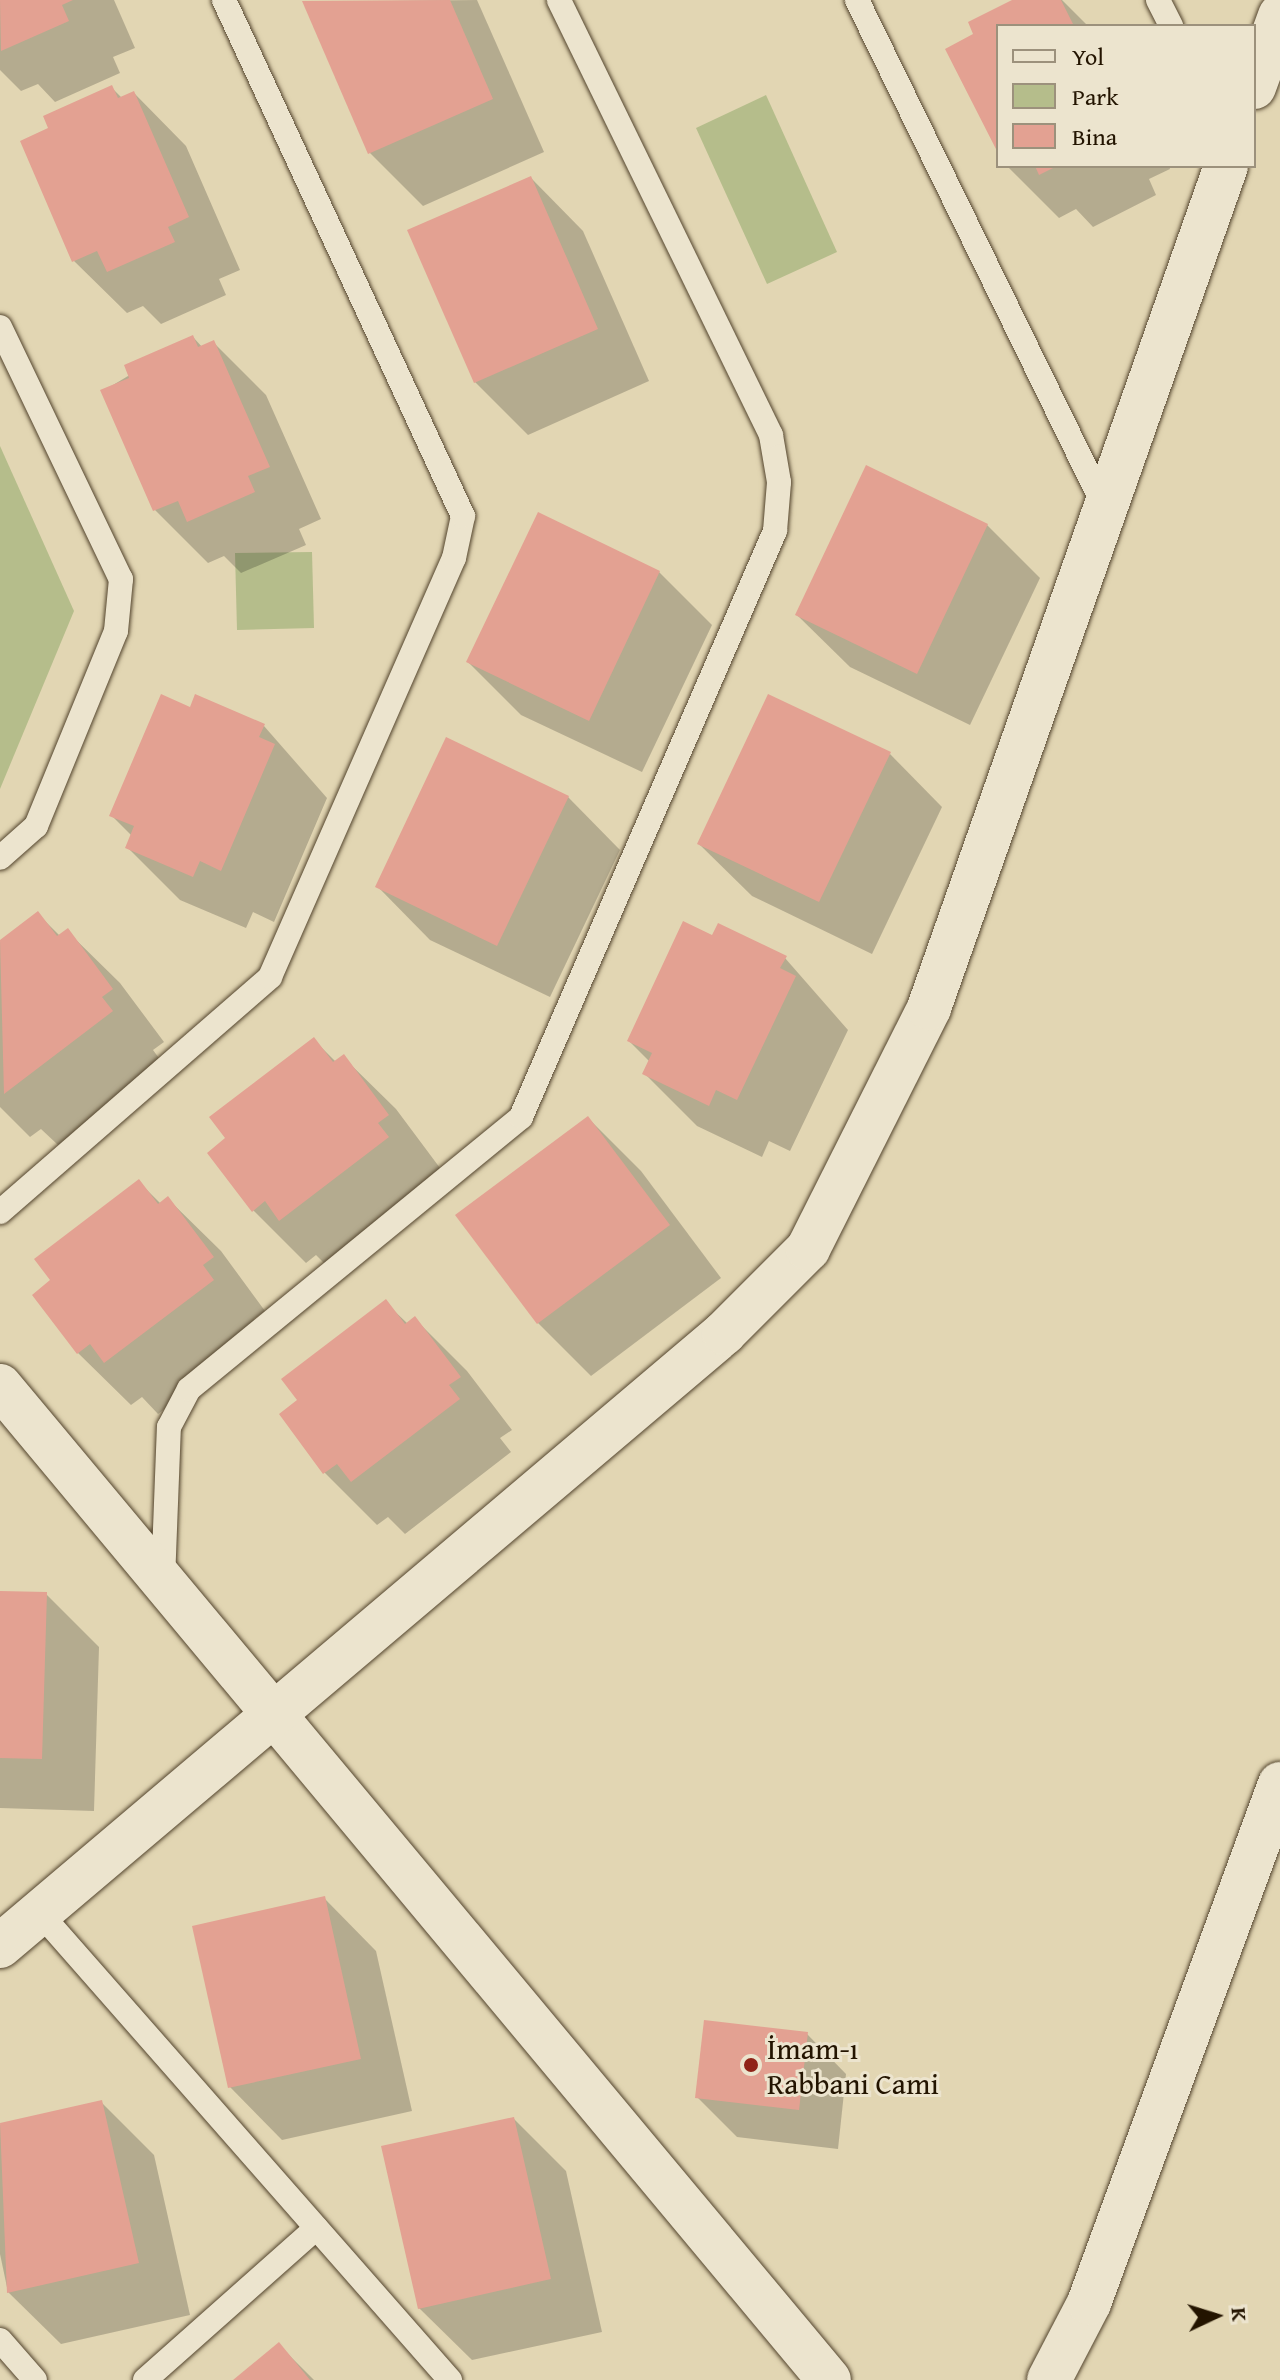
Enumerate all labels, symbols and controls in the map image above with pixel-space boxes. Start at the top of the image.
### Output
legend [996,24,1256,168]
text: Yol [1072,39,1104,74]
text: Park [1072,79,1118,114]
text: Bina [1072,119,1117,154]
place label: İmam-ı Rabbani Cami [767,2030,939,2100]
marker: İmam-ı Rabbani Cami [742,2056,760,2074]
north arrow [1176,2276,1256,2356]
text: K [1223,2306,1256,2322]

